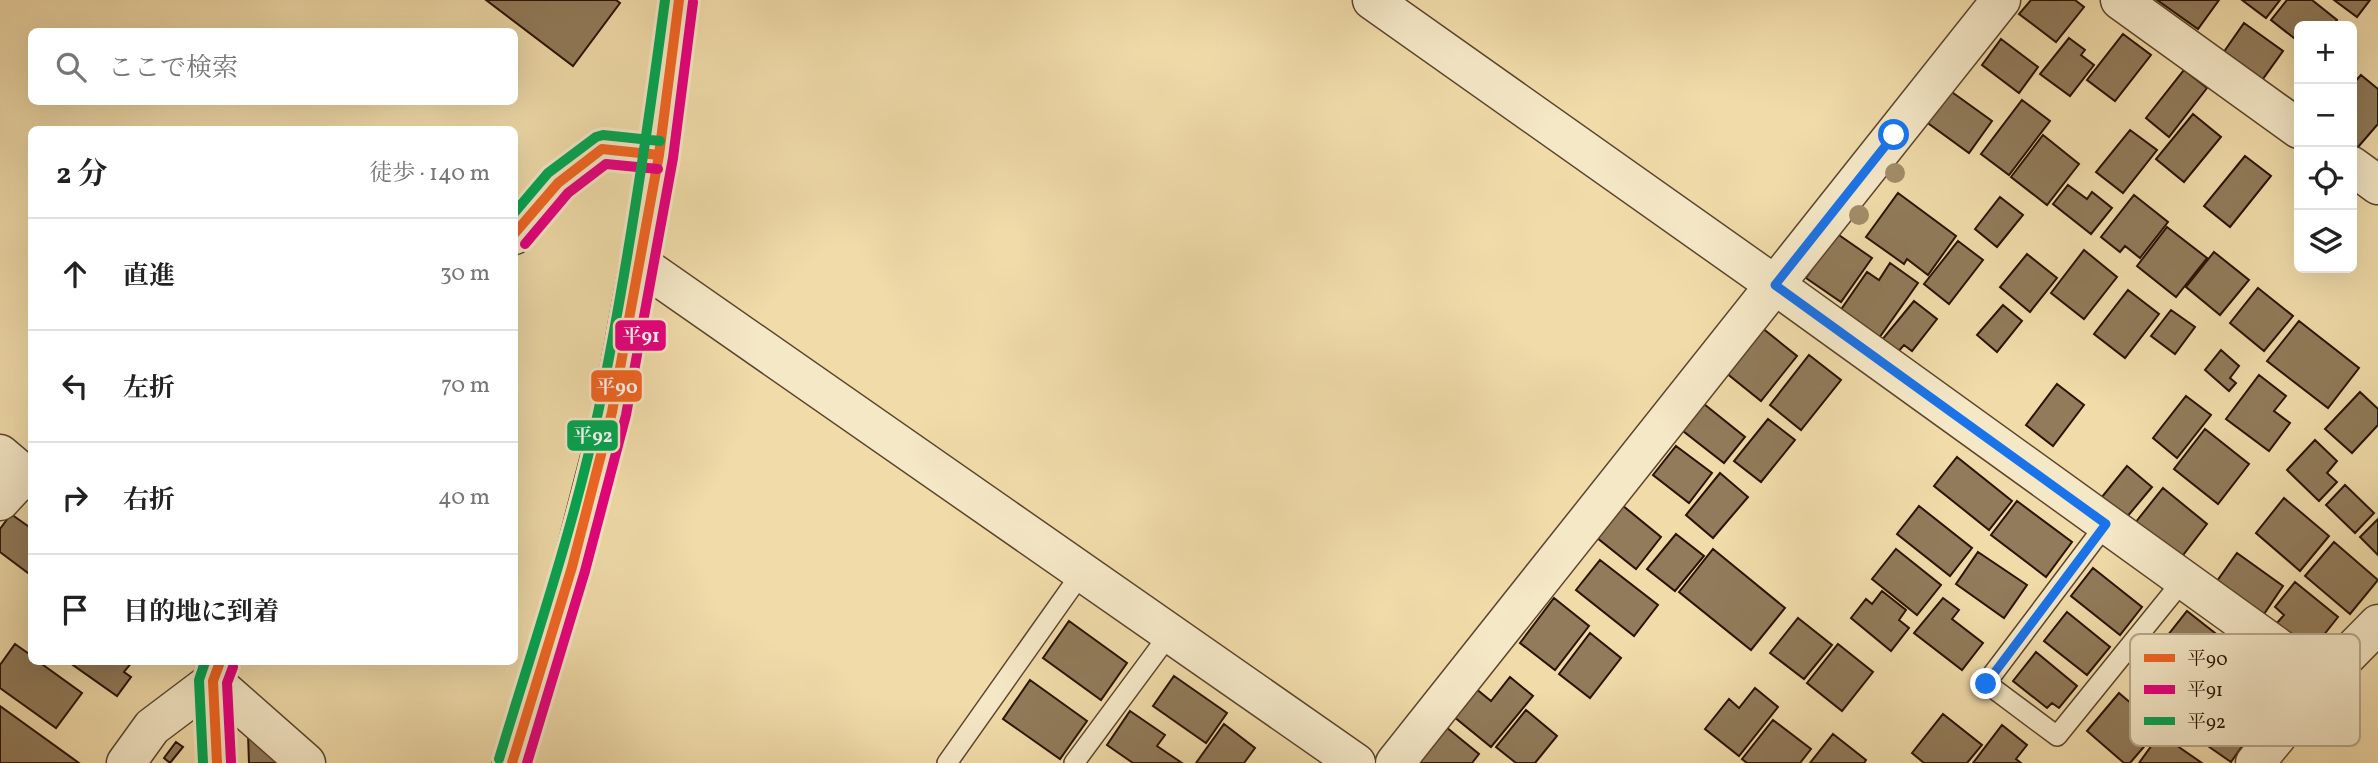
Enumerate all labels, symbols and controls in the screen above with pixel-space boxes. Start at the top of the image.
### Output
map controls [2294,21,2357,273]
button: + [2294,21,2357,84]
search box [28,28,518,105]
icon: search [52,48,90,86]
text: ここで検索 [108,51,238,87]
button: − [2294,84,2357,147]
route start [1878,119,1909,150]
button: locate [2294,147,2357,210]
text: 2 分 [56,154,108,196]
text: 徒歩 · 140 m [369,158,490,190]
button: layers [2294,210,2357,273]
icon: ahead [56,255,94,293]
text: 30 m [440,258,490,290]
text: 直進 [123,259,175,295]
line badge: 平91 [614,319,667,352]
text: 平91 [622,324,660,350]
icon: left [56,367,94,405]
line badge: 平90 [590,369,643,403]
text: 70 m [441,370,490,402]
text: 左折 [123,371,175,407]
text: 平90 [596,375,638,401]
line badge: 平92 [566,419,619,452]
text: 平92 [573,424,613,450]
icon: right [56,479,94,517]
text: 40 m [438,482,490,514]
text: 右折 [123,483,175,519]
icon: arrive [56,591,94,629]
text: 目的地に到着 [123,595,279,631]
legend [2130,634,2360,746]
text: 平90 [2187,647,2228,673]
route end [1970,668,2001,699]
text: 平91 [2187,678,2223,704]
text: 平92 [2187,710,2226,736]

